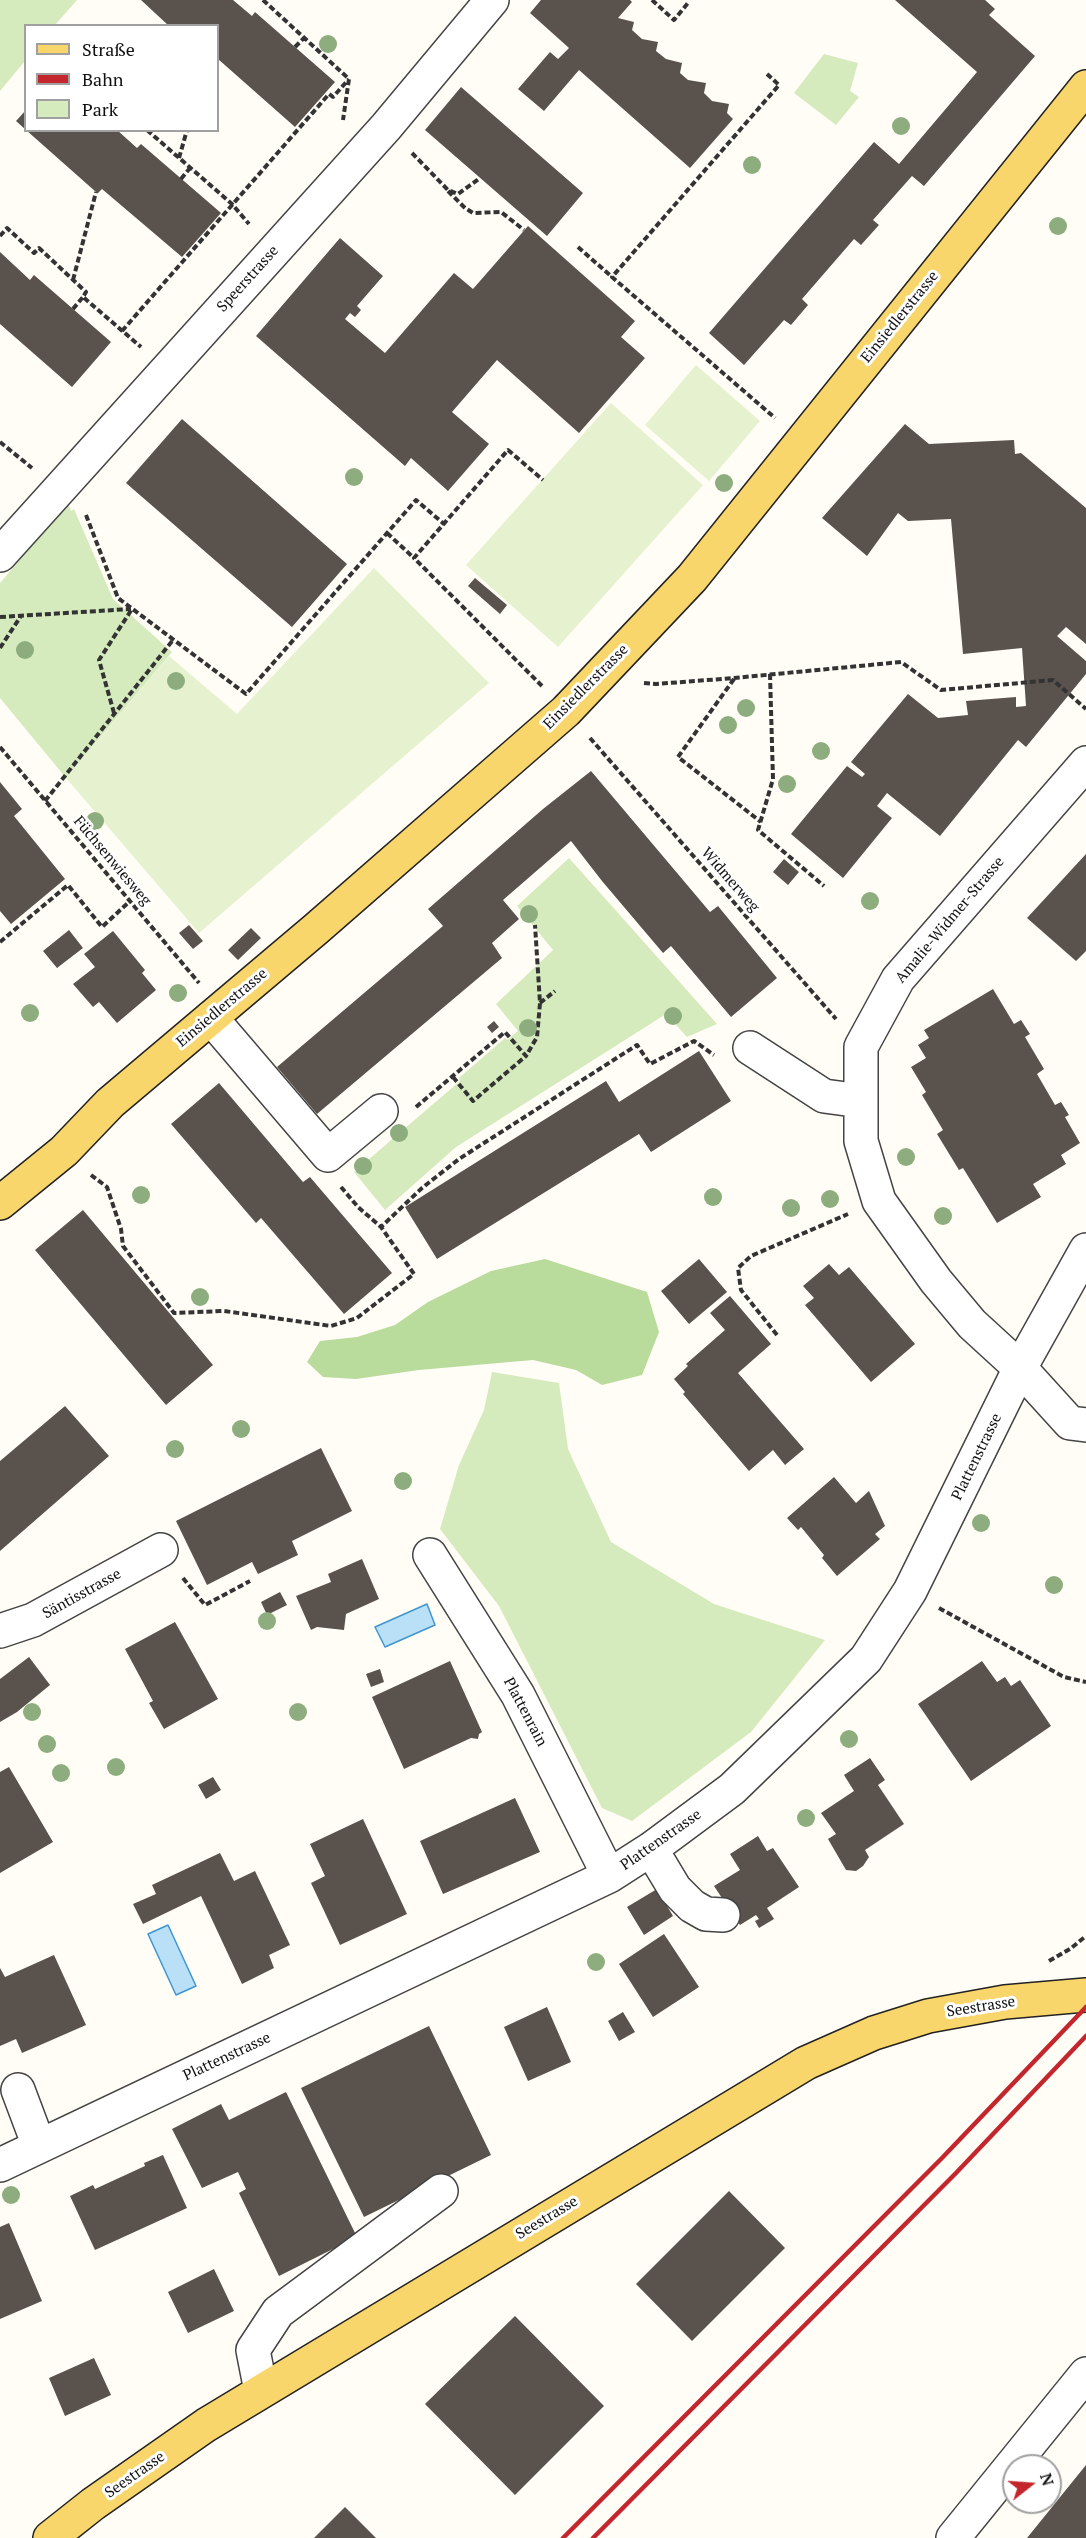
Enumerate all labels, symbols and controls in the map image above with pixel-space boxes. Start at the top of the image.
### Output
legend [24,24,219,132]
text: Straße [82,37,135,61]
text: Bahn [82,67,123,91]
text: Park [82,97,118,121]
street label: Speerstrasse [213,242,283,316]
street label: Einsiedlerstrasse [858,268,942,366]
street label: Einsiedlerstrasse [540,641,632,733]
street label: Füchsenwiesweg [69,813,155,909]
street label: Widmerweg [697,844,763,916]
street label: Amalie-Widmer-Strasse [892,853,1008,987]
street label: Einsiedlerstrasse [173,965,271,1051]
street label: Plattenstrasse [948,1411,1006,1503]
street label: Säntisstrasse [40,1565,124,1623]
street label: Plattenrain [499,1675,551,1749]
street label: Plattenstrasse [617,1806,705,1874]
street label: Seestrasse [945,1993,1017,2021]
street label: Plattenstrasse [180,2029,274,2085]
street label: Seestrasse [513,2193,581,2243]
street label: Seestrasse [102,2448,168,2502]
north arrow [1002,2454,1062,2514]
text: N [1035,2470,1060,2488]

